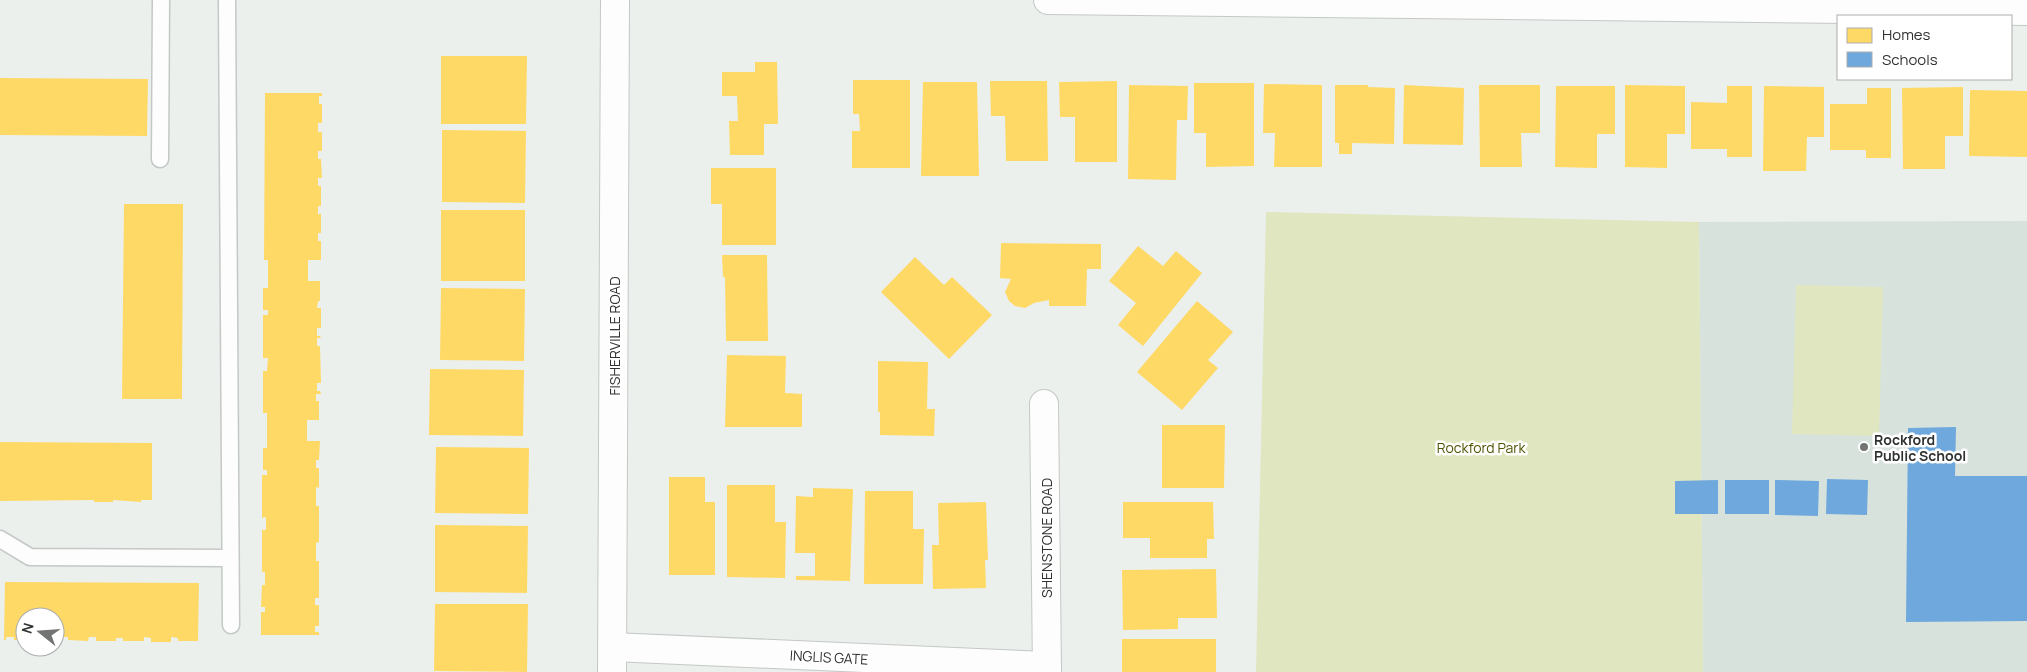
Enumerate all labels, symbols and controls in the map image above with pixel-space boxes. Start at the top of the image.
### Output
legend [1837,15,2012,80]
text: Homes [1882,24,1931,45]
text: Schools [1882,49,1938,70]
street label: FISHERVILLE ROAD [605,276,624,396]
place label: Rockford Public School [1874,430,1966,465]
park label: Rockford Park [1437,438,1526,457]
marker: Rockford Public School [1858,441,1870,453]
street label: SHENSTONE ROAD [1037,478,1056,598]
north arrow [15,607,65,657]
text: N [17,620,38,636]
street label: INGLIS GATE [789,645,869,669]

